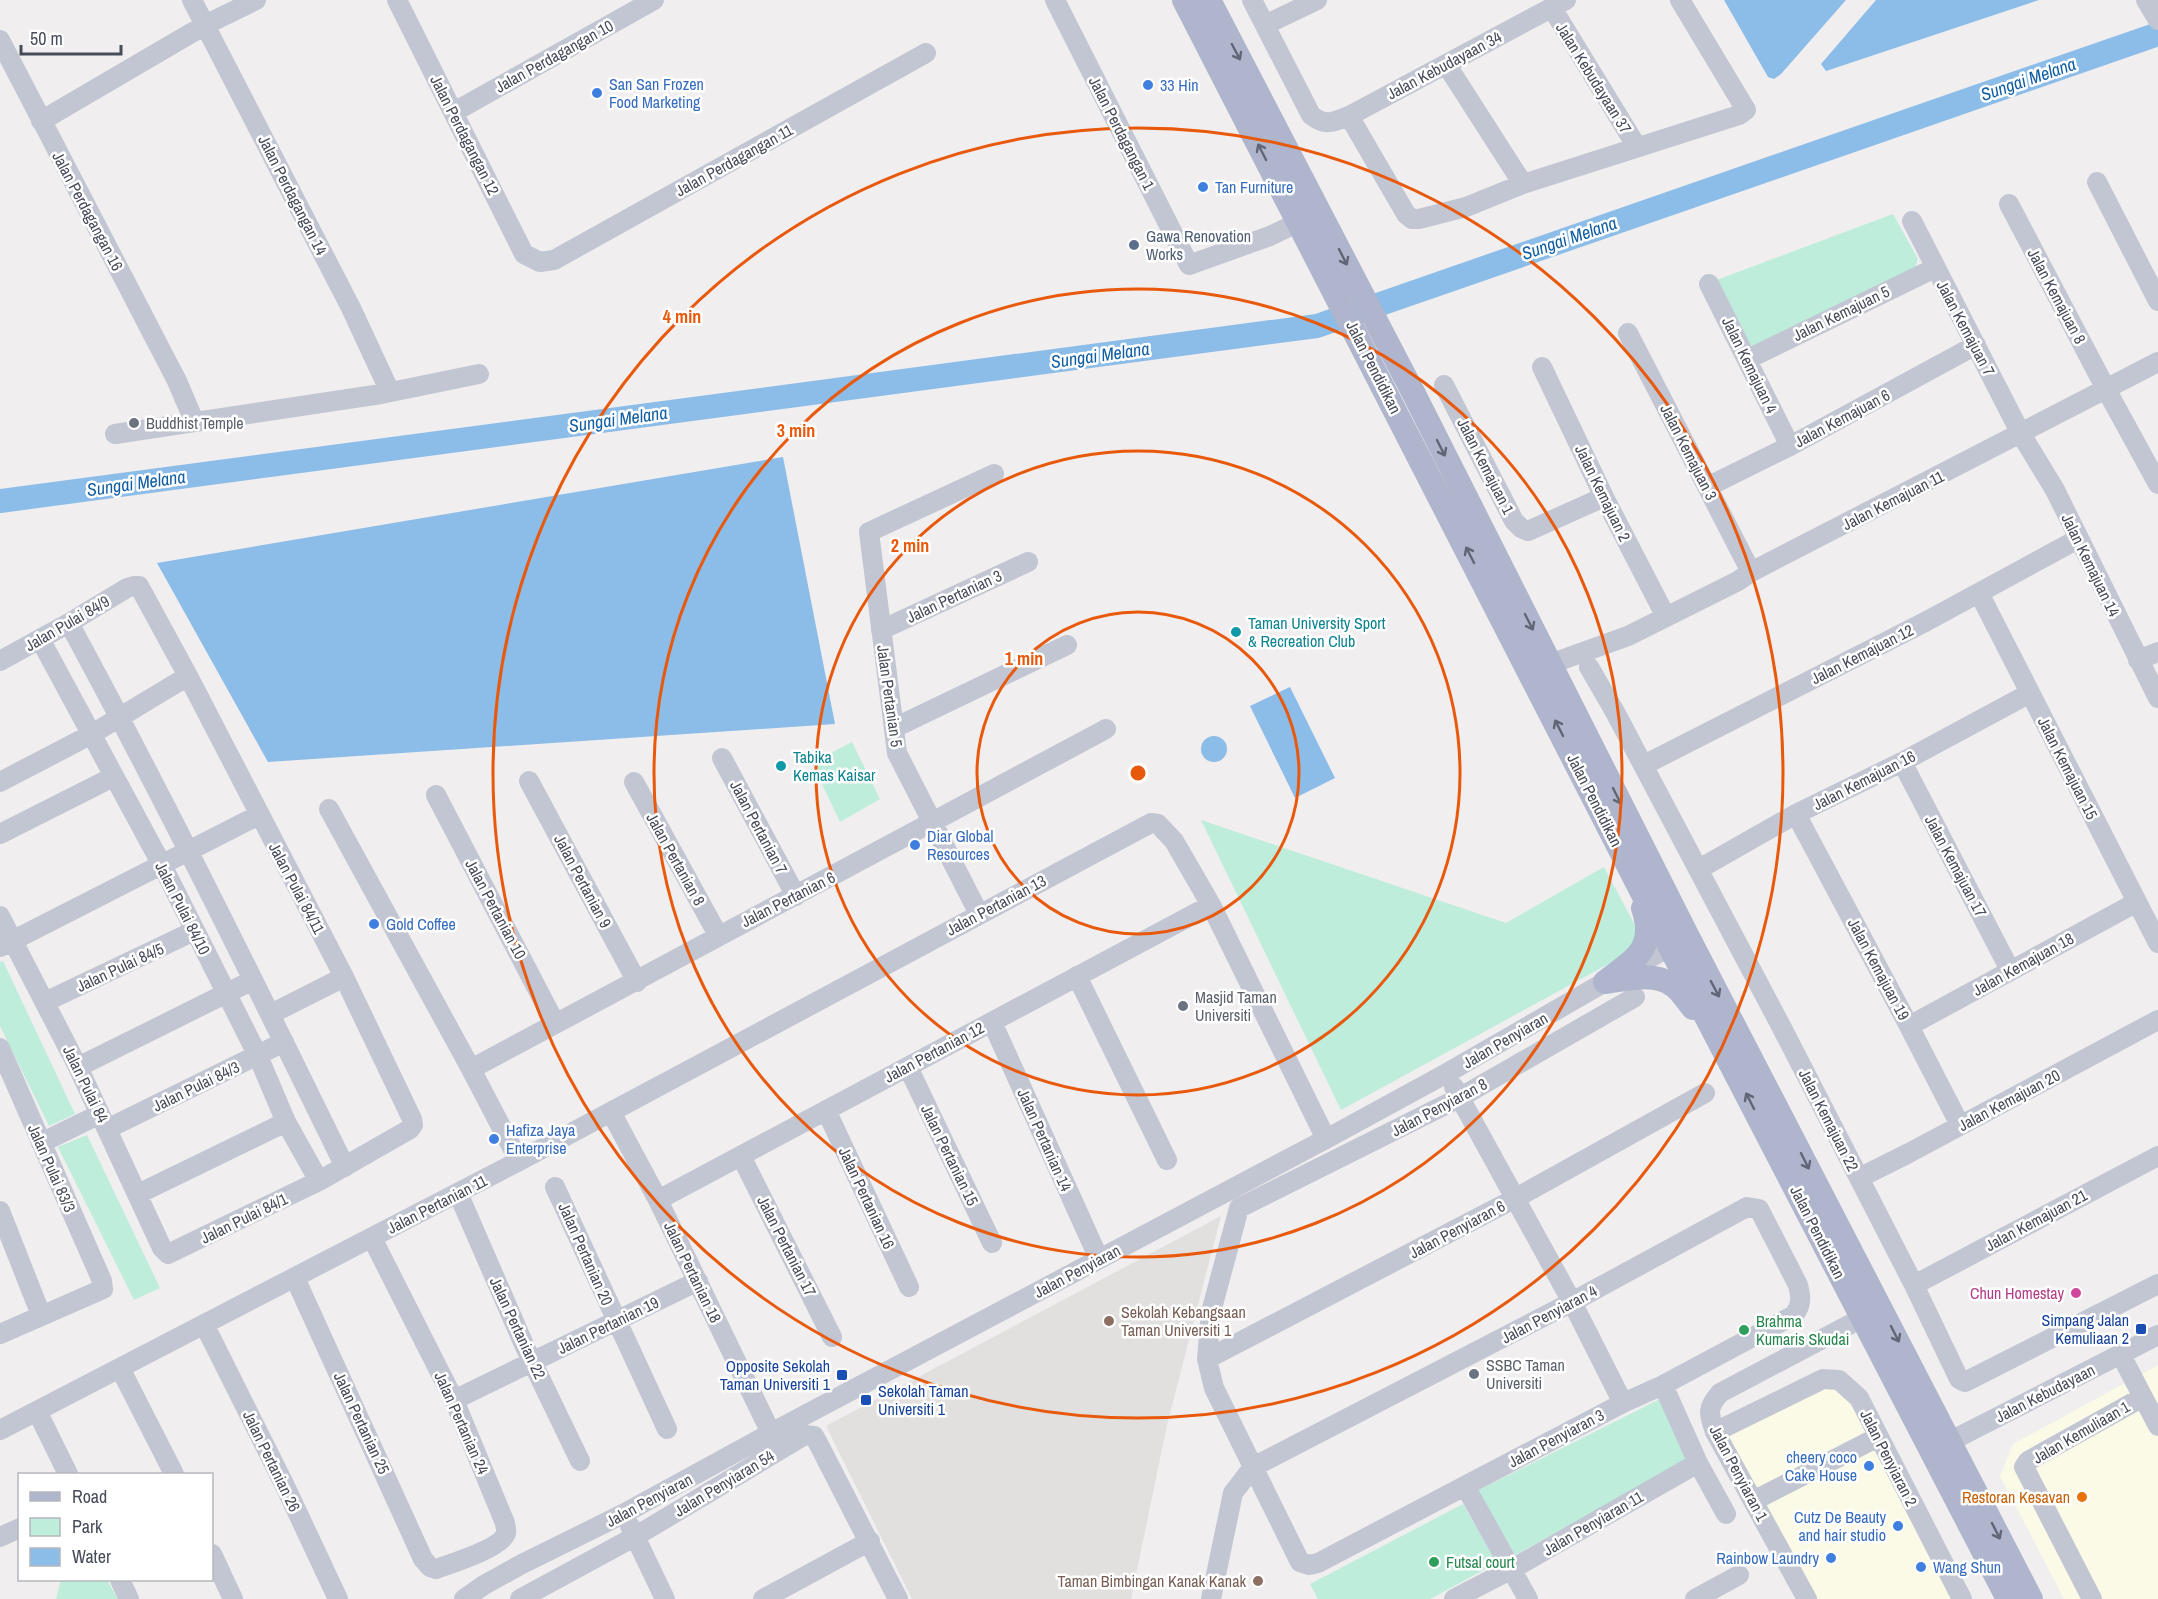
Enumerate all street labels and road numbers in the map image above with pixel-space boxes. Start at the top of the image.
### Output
street label: Jalan Perdagangan 10 [491,14,617,98]
street label: Jalan Kebudayaan 37 [1551,18,1637,138]
street label: Jalan Kebudayaan 34 [1383,25,1505,105]
street label: Jalan Perdagangan 12 [425,71,505,199]
street label: Jalan Perdagangan 1 [1084,72,1160,194]
street label: Jalan Perdagangan 11 [671,118,797,201]
street label: Jalan Perdagangan 14 [253,131,333,259]
street label: Jalan Perdagangan 16 [47,148,129,274]
street label: Jalan Kemajuan 8 [2023,244,2091,348]
street label: Jalan Kemajuan 7 [1932,276,2000,380]
street label: Jalan Kemajuan 5 [1789,280,1893,346]
street label: Jalan Kemajuan 4 [1717,313,1783,417]
street label: Jalan Pendidikan [1341,317,1407,417]
street label: Jalan Kemajuan 6 [1790,384,1894,452]
street label: Jalan Kemajuan 3 [1655,400,1723,504]
street label: Jalan Kemajuan 1 [1452,414,1520,518]
street label: Jalan Kemajuan 2 [1570,441,1636,545]
street label: Jalan Kemajuan 11 [1838,465,1948,535]
street label: Jalan Kemajuan 14 [2056,510,2126,620]
street label: Jalan Pertanian 3 [903,564,1005,628]
street label: Jalan Pulai 84/9 [21,590,113,656]
street label: Jalan Kemajuan 12 [1807,619,1917,689]
street label: Jalan Pertanian 5 [872,644,908,748]
street label: Jalan Kemajuan 15 [2033,713,2103,823]
street label: Jalan Kemajuan 16 [1809,745,1919,815]
street label: Jalan Pendidikan [1562,750,1628,850]
street label: Jalan Pertanian 7 [725,776,793,878]
street label: Jalan Pertanian 8 [641,809,711,909]
street label: Jalan Kemajuan 17 [1920,811,1992,921]
street label: Jalan Pertanian 9 [549,830,617,932]
street label: Jalan Pulai 84/11 [264,838,331,938]
street label: Jalan Pertanian 10 [460,855,532,963]
street label: Jalan Pulai 84/10 [150,858,216,958]
street label: Jalan Pertanian 6 [737,866,839,932]
street label: Jalan Pertanian 13 [942,869,1050,941]
street label: Jalan Kemajuan 19 [1843,914,1915,1024]
street label: Jalan Kemajuan 18 [1969,927,2077,1001]
street label: Jalan Pulai 84/5 [73,937,167,997]
street label: Jalan Penyiaran [1458,1007,1552,1073]
street label: Jalan Pertanian 12 [880,1016,988,1088]
street label: Jalan Pulai 84 [58,1042,114,1126]
street label: Jalan Pulai 84/3 [149,1055,243,1117]
street label: Jalan Kemajuan 20 [1954,1064,2064,1136]
street label: Jalan Kemajuan 22 [1794,1065,1864,1175]
street label: Jalan Penyiaran 8 [1387,1072,1491,1142]
street label: Jalan Pertanian 14 [1013,1085,1077,1195]
street label: Jalan Pertanian 15 [916,1101,984,1209]
street label: Jalan Pulai 83/3 [23,1121,81,1215]
street label: Jalan Pertanian 16 [834,1143,900,1253]
street label: Jalan Pertanian 11 [383,1169,491,1239]
street label: Jalan Pendidikan [1785,1182,1851,1282]
street label: Jalan Kemajuan 21 [1981,1184,2091,1256]
street label: Jalan Pulai 84/1 [197,1187,292,1249]
street label: Jalan Pertanian 17 [752,1192,822,1300]
street label: Jalan Penyiaran 6 [1405,1194,1509,1264]
street label: Jalan Pertanian 20 [554,1199,618,1309]
street label: Jalan Pertanian 18 [659,1218,727,1326]
street label: Jalan Penyiaran [1030,1239,1124,1303]
street label: Jalan Pertanian 22 [485,1273,551,1383]
street label: Jalan Penyiaran 4 [1497,1279,1601,1349]
street label: Jalan Pertanian 19 [554,1291,662,1359]
street label: Jalan Kebudayaan [1992,1359,2098,1427]
street label: Jalan Pertanian 25 [329,1368,395,1478]
street label: Jalan Pertanian 24 [430,1368,494,1478]
street label: Jalan Kemuliaan 1 [2028,1395,2134,1469]
street label: Jalan Penyiaran 3 [1504,1403,1608,1473]
street label: Jalan Penyiaran 2 [1855,1406,1923,1510]
street label: Jalan Pertanian 26 [238,1407,306,1515]
street label: Jalan Penyiaran 1 [1704,1421,1774,1525]
street label: Jalan Penyiaran 54 [670,1444,778,1522]
street label: Jalan Penyiaran [602,1468,696,1532]
street label: Jalan Penyiaran 11 [1539,1485,1648,1561]

